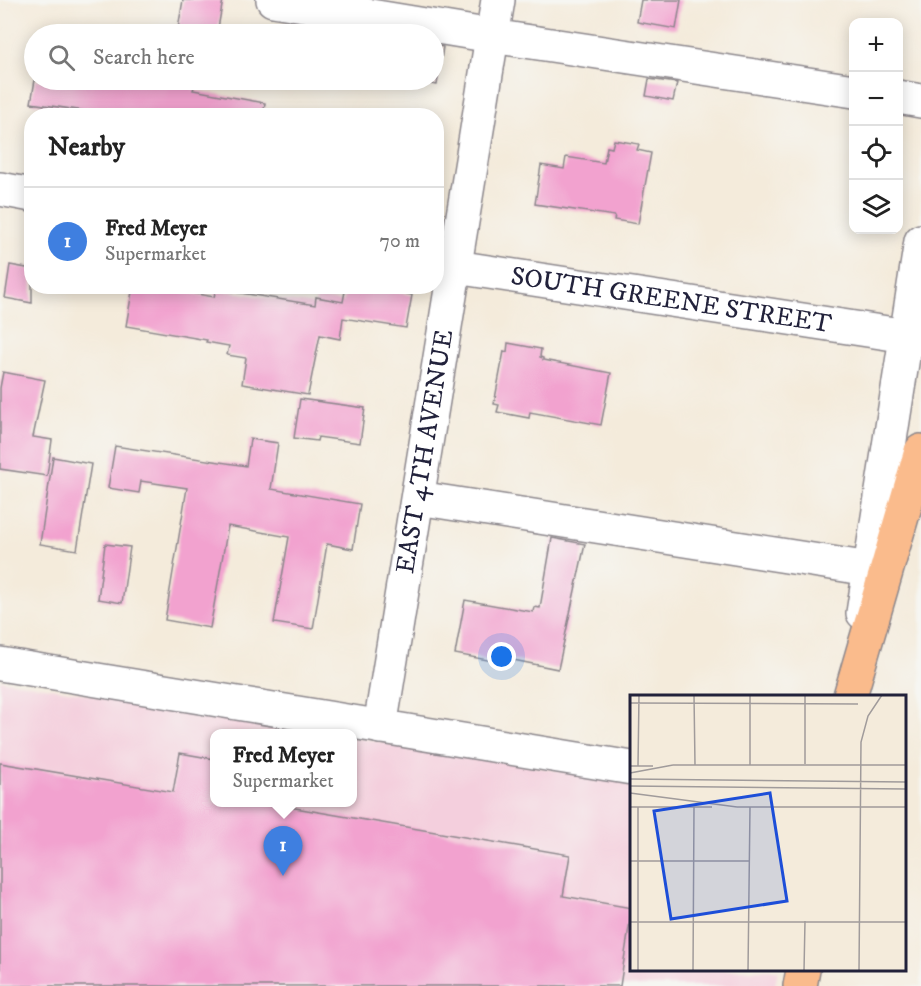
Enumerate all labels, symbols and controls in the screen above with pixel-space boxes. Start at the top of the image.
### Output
map controls [849,18,903,234]
button: + [849,18,903,72]
search box [24,24,444,90]
icon: search [45,41,78,74]
text: Search here [93,44,195,71]
button: − [849,72,903,126]
button: locate [849,126,903,180]
text: Nearby [48,131,125,164]
button: layers [849,180,903,234]
text: Fred Meyer [105,215,207,242]
text: 1 [64,229,71,254]
text: 70 m [379,229,420,254]
text: Supermarket [105,242,206,267]
street label: SOUTH GREENE STREET [509,259,834,341]
street label: EAST 4TH AVENUE [389,327,461,576]
your location [487,642,516,671]
inset map [630,695,906,971]
popup [210,729,357,807]
text: Fred Meyer [232,742,335,769]
text: Supermarket [232,769,334,794]
pin: 1 [264,826,302,876]

